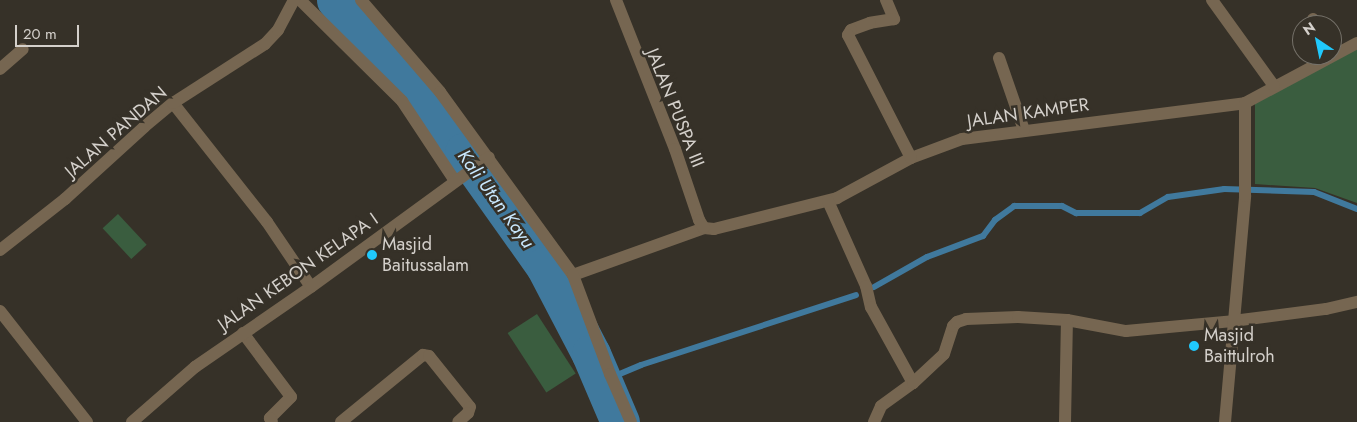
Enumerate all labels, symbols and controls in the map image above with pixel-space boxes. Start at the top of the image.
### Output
scale bar [18,15,81,47]
north arrow [1292,15,1342,65]
text: N [1299,17,1319,40]
text: 20 m [23,23,57,45]
street label: JALAN PUSPA III [641,45,709,171]
street label: JALAN PANDAN [61,82,171,182]
street label: JALAN KAMPER [966,94,1090,132]
water label: Kali Utan Kayu [453,145,539,253]
street label: JALAN KEBON KELAPA I [214,208,382,336]
place label: Masjid Baitussalam [382,234,469,276]
marker: Masjid Baitussalam [366,249,378,261]
place label: Masjid Baittulroh [1204,325,1275,368]
marker: Masjid Baittulroh [1188,340,1200,352]

